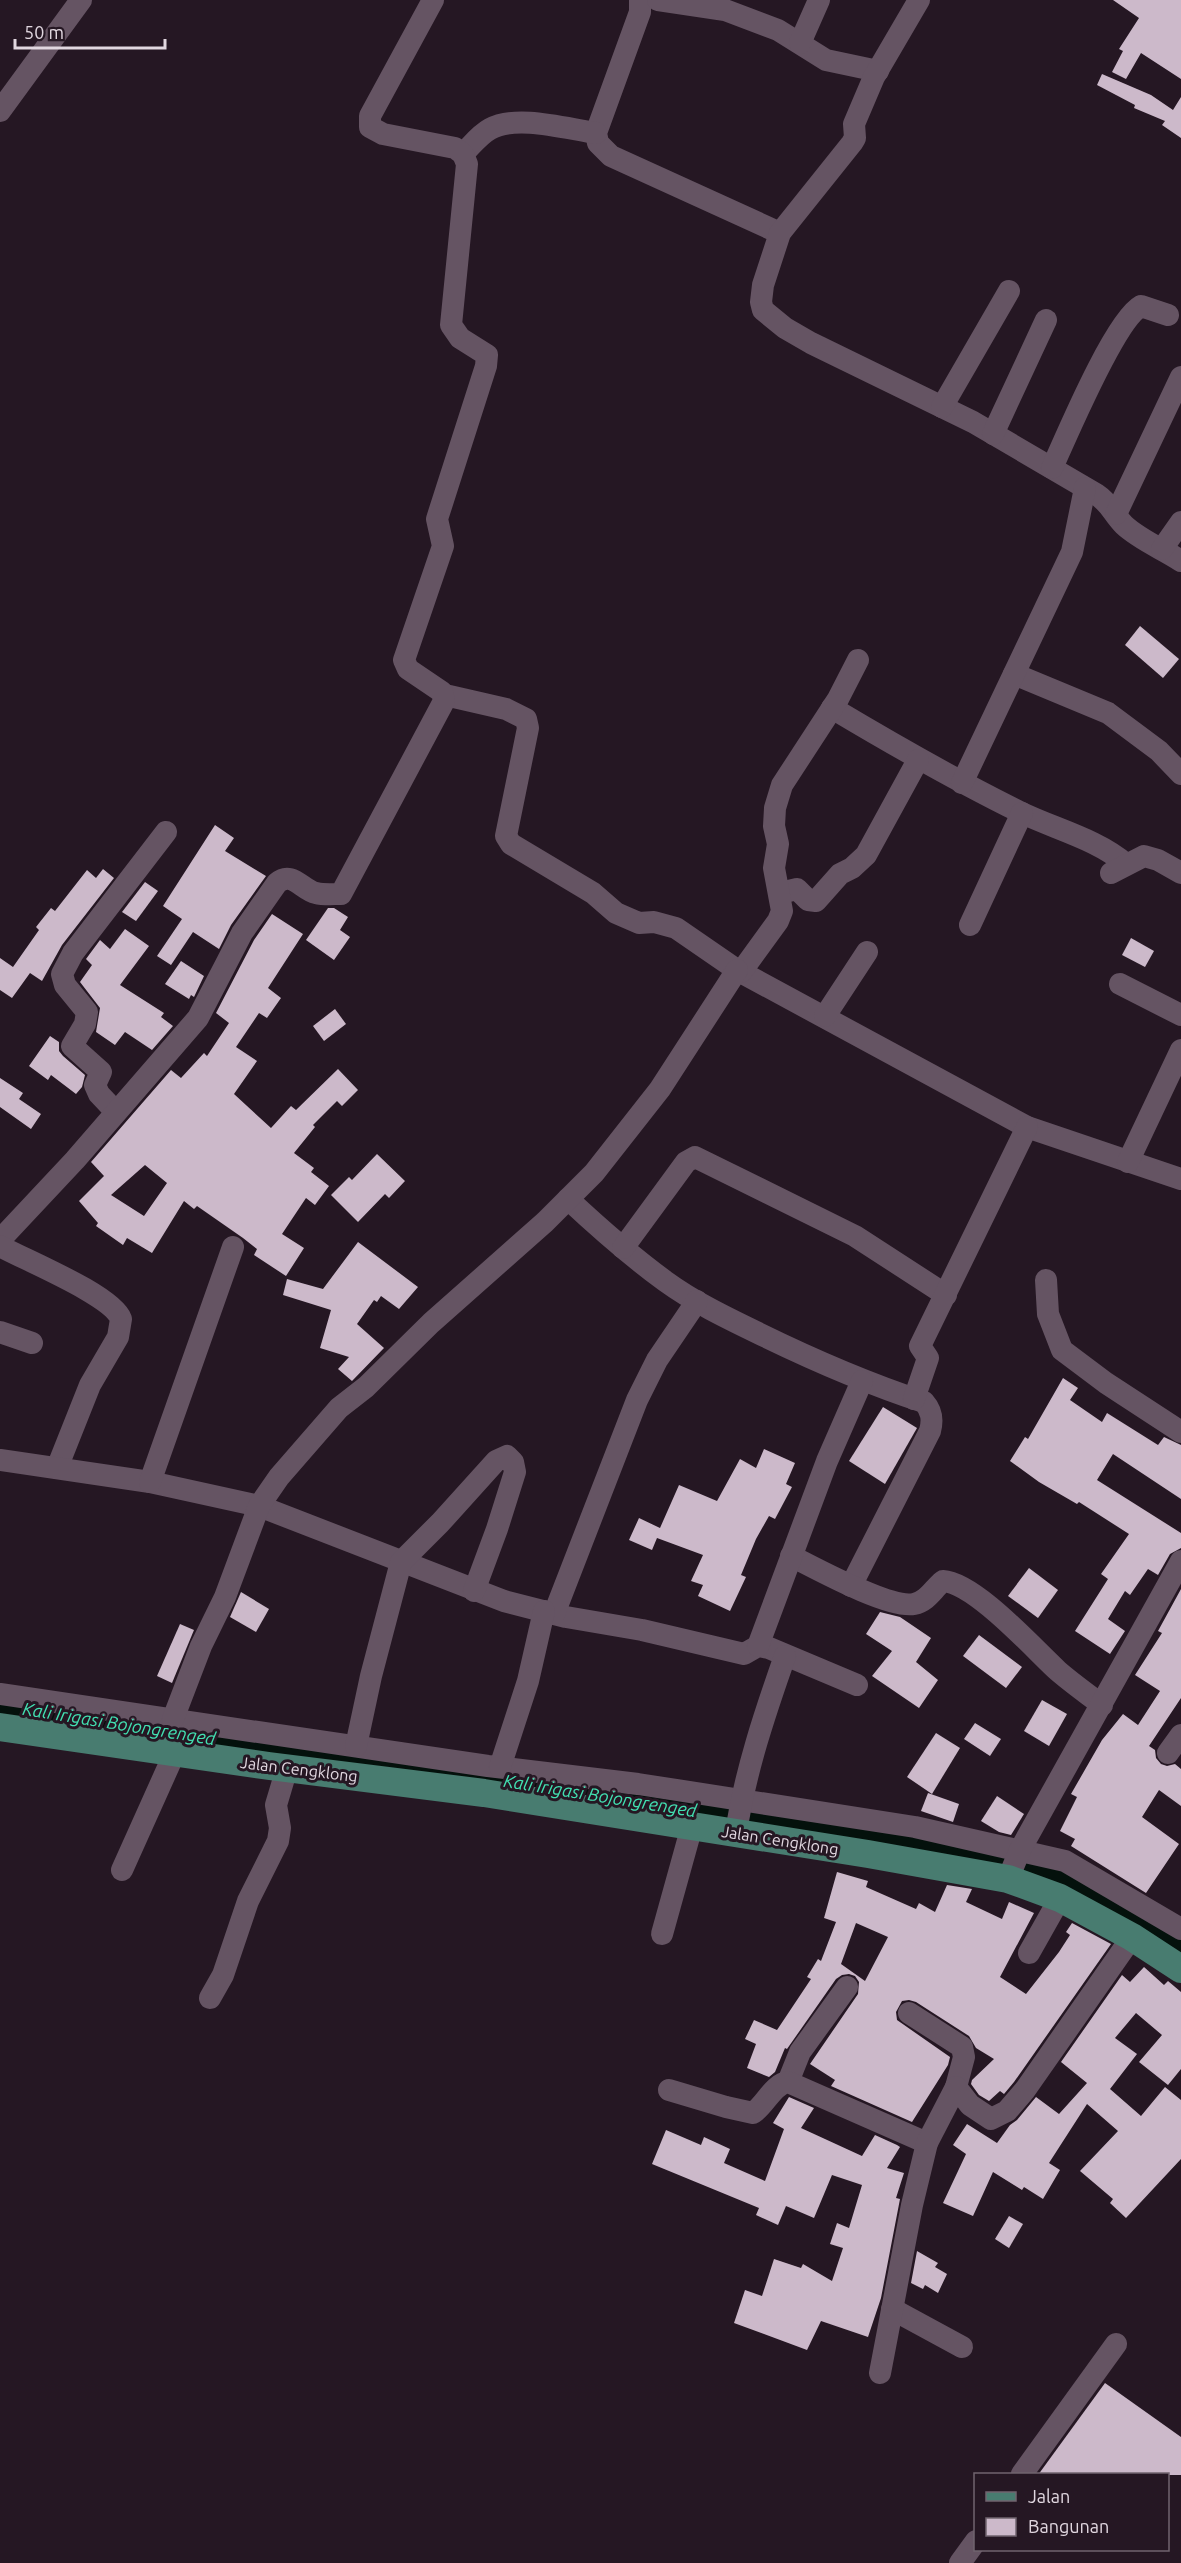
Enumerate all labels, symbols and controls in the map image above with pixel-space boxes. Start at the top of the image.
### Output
scale bar [15,12,165,50]
text: 50 m [24,22,64,42]
water label: Kali Irigasi Bojongrenged [21,1698,218,1748]
street label: Jalan Cengklong [239,1753,359,1785]
water label: Kali Irigasi Bojongrenged [502,1770,699,1820]
street label: Jalan Cengklong [720,1822,840,1858]
legend [974,2473,1169,2551]
text: Jalan [1028,2486,1070,2506]
text: Bangunan [1028,2516,1109,2536]

